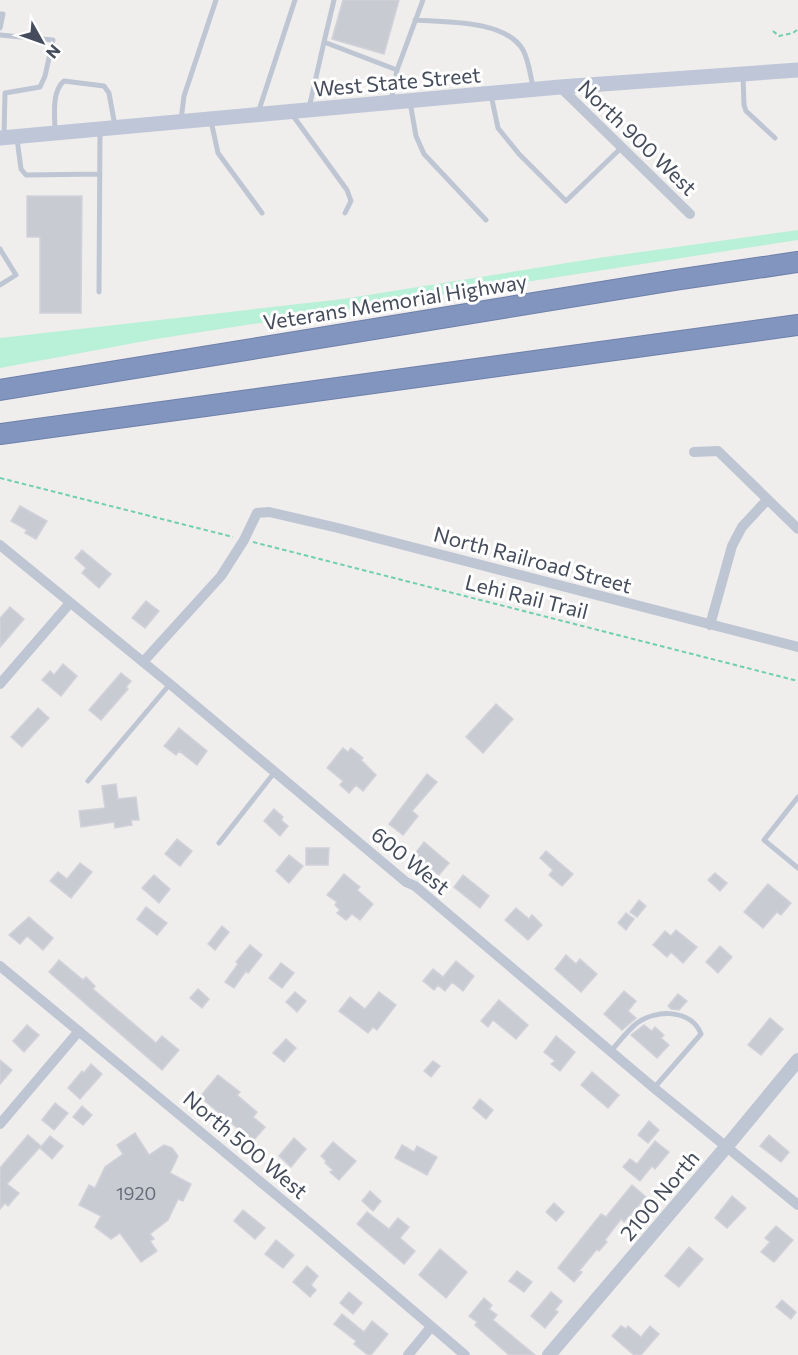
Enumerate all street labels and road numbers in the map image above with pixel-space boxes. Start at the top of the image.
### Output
street label: West State Street [312,61,482,101]
street label: North 900 West [574,74,702,200]
street label: Veterans Memorial Highway [261,268,529,334]
street label: North Railroad Street [431,520,635,598]
street label: Lehi Rail Trail [463,569,591,623]
street label: 600 West [367,821,455,899]
street label: North 500 West [179,1085,313,1203]
street label: 2100 North [614,1145,704,1245]

